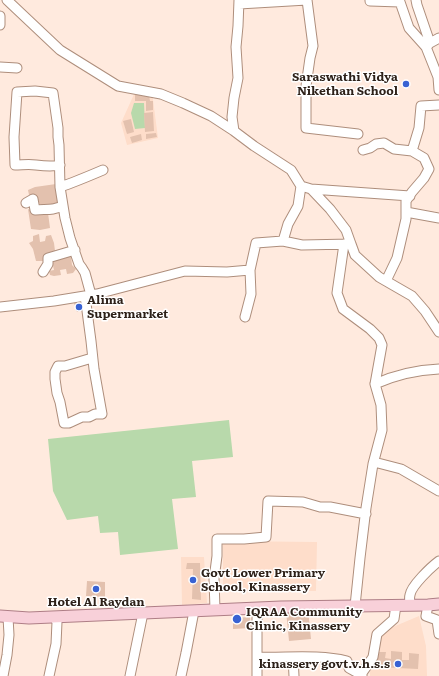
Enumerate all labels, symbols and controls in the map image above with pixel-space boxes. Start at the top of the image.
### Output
place label: Saraswathi Vidya Nikethan School [292,70,398,98]
marker: Saraswathi Vidya Nikethan School [401,79,411,89]
place label: Alima Supermarket [87,293,168,321]
marker: Alima Supermarket [74,302,84,312]
place label: Govt Lower Primary School, Kinassery [201,566,325,594]
marker: Govt Lower Primary School, Kinassery [188,575,198,585]
marker: Hotel Al Raydan [91,584,101,594]
place label: Hotel Al Raydan [47,595,145,609]
place label: IQRAA Community Clinic, Kinassery [246,605,362,633]
marker: IQRAA Community Clinic, Kinassery [231,613,243,625]
place label: kinassery govt.v.h.s.s [259,657,390,671]
marker: kinassery govt.v.h.s.s [393,659,403,669]

